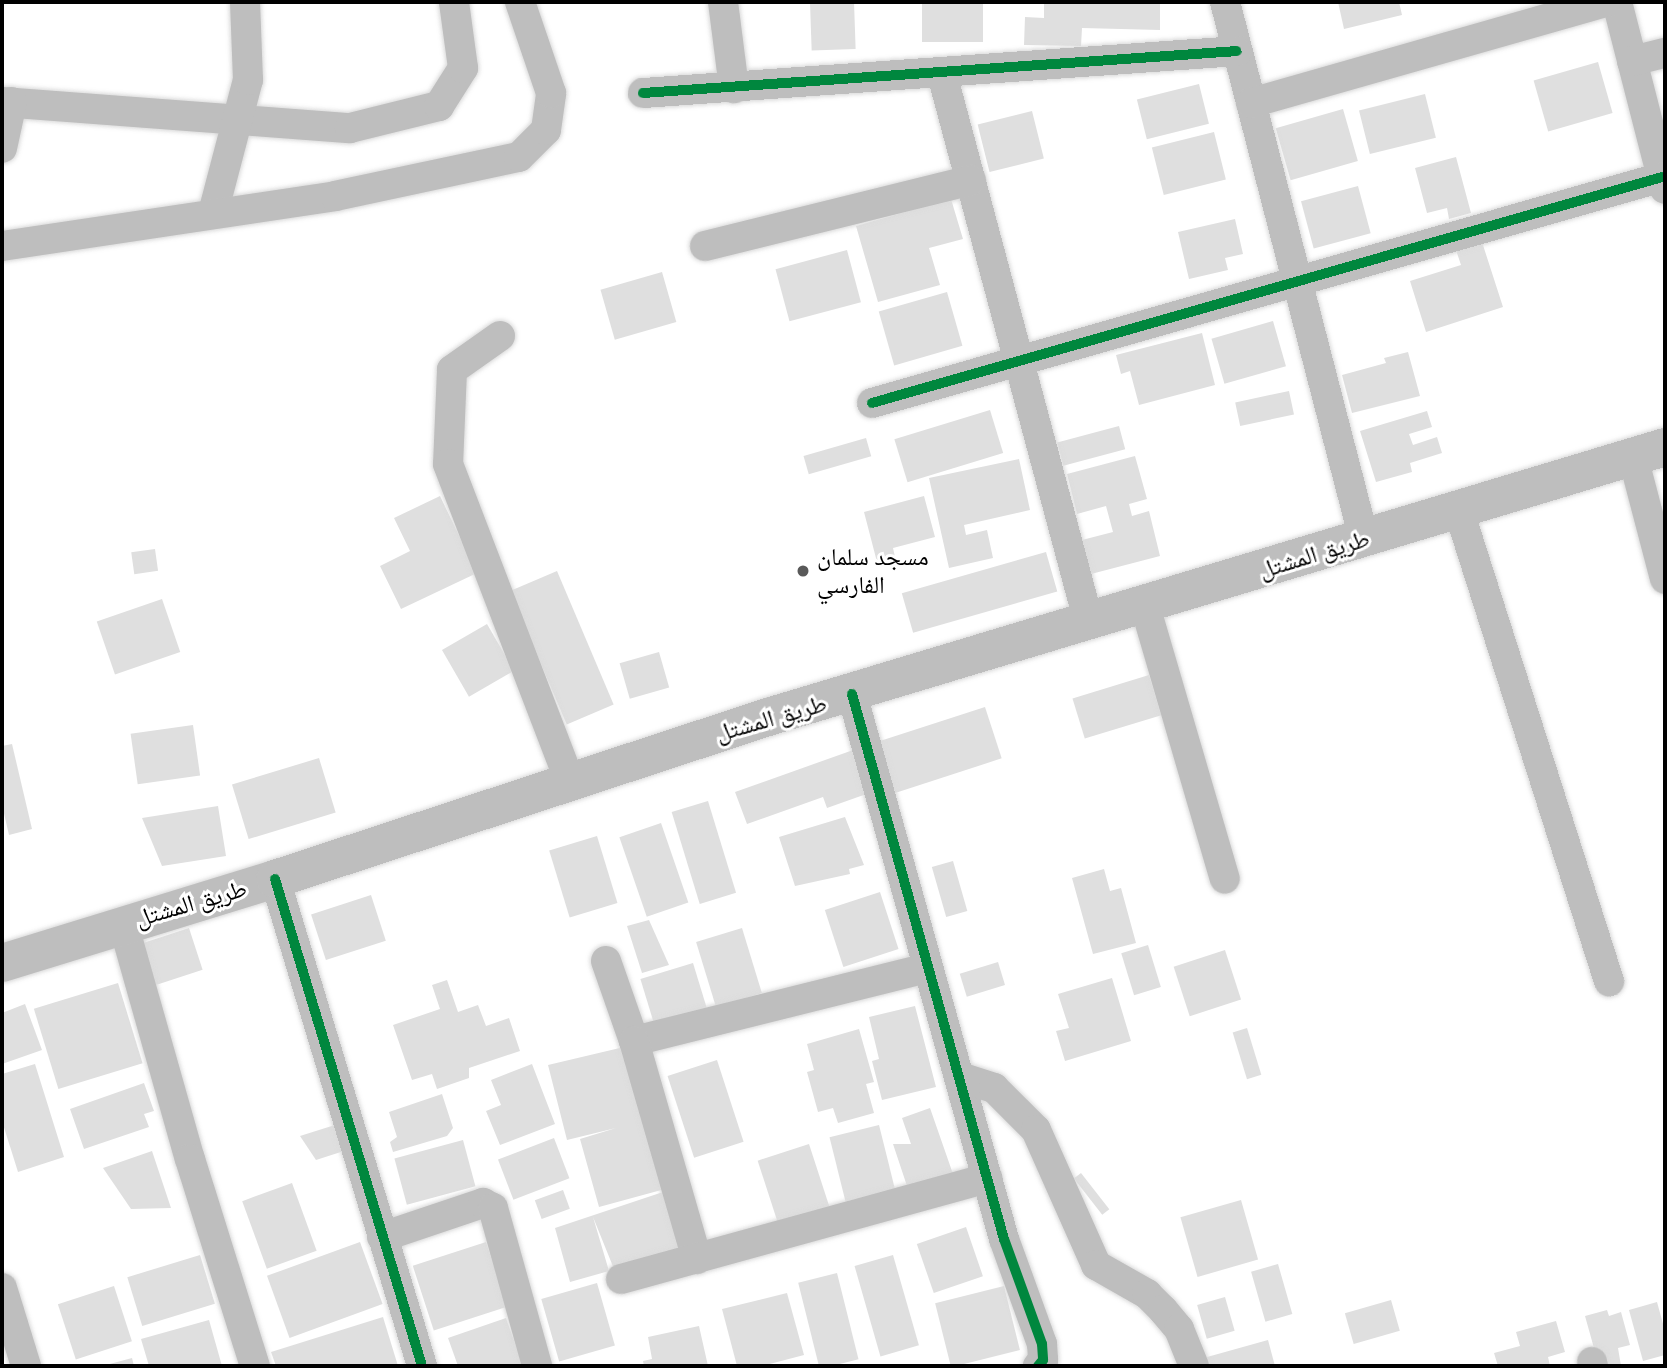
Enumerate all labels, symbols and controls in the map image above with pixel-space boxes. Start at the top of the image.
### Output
street label: طريق المشتل [1255,524,1373,584]
place label: مسجد سلمان الفارسي [817,543,929,599]
marker: مسجد سلمان الفارسي [795,563,811,579]
street label: طريق المشتل [712,688,830,748]
street label: طريق المشتل [132,873,250,933]

